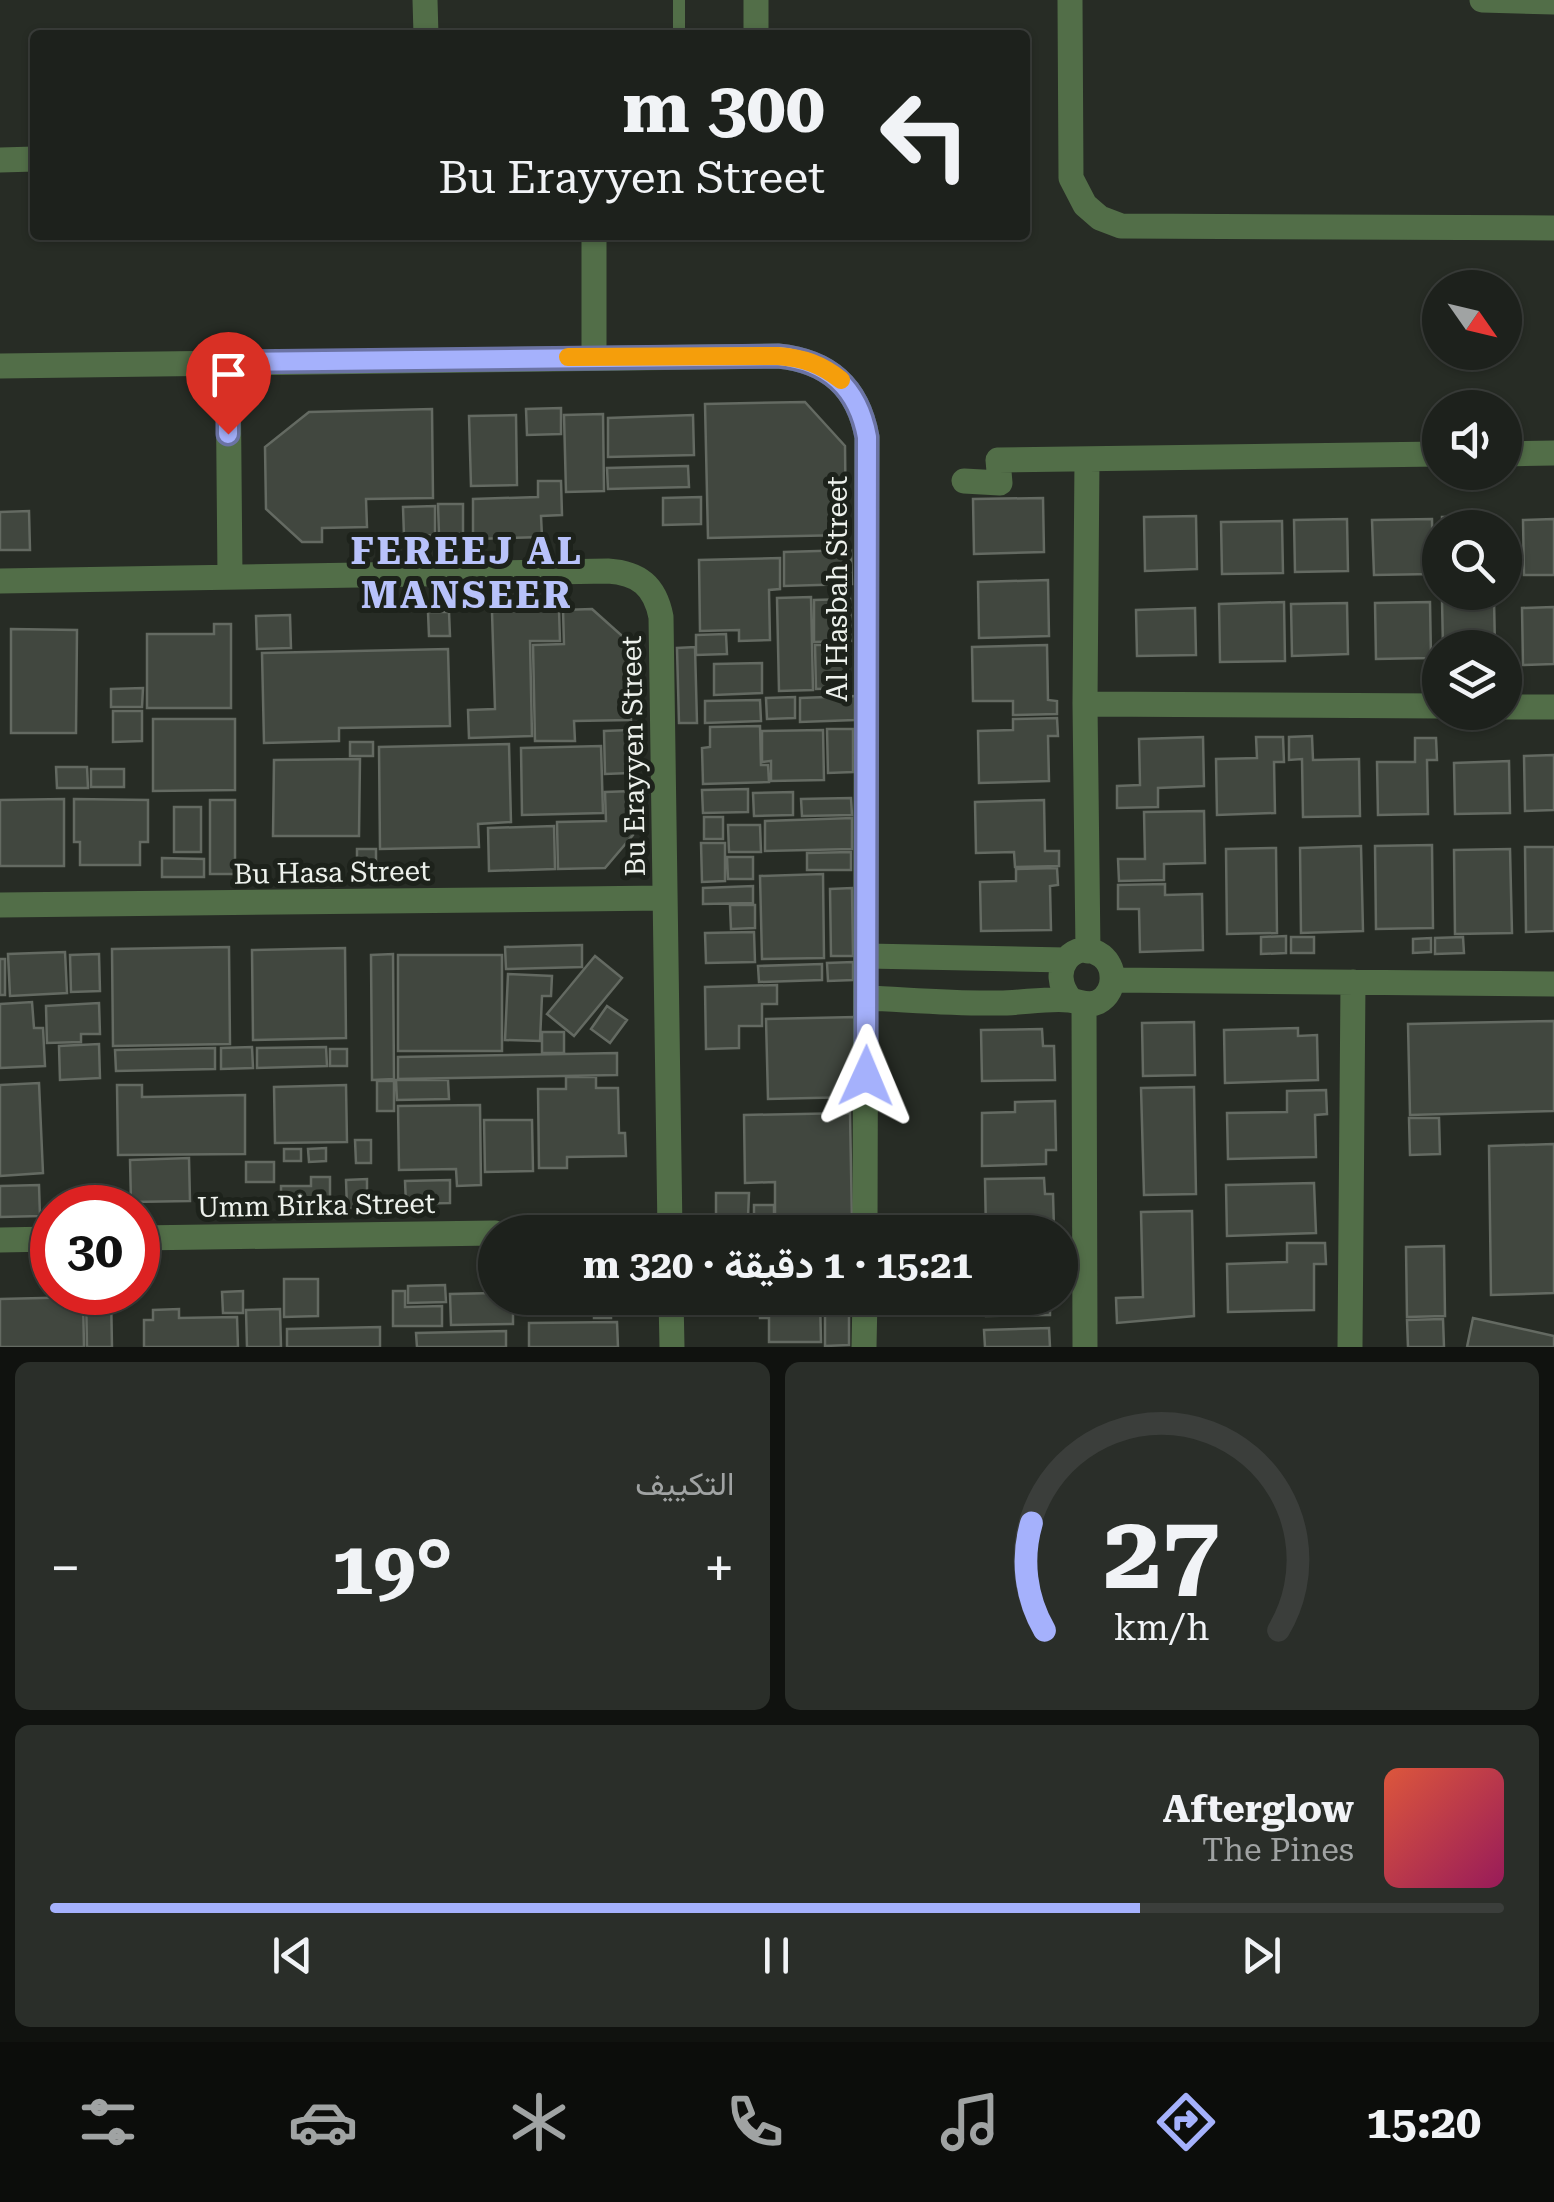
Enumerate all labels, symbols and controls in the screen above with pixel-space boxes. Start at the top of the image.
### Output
text: 300 m [622,67,825,149]
icon: left [860,70,990,200]
text: Bu Erayyen Street [438,151,825,204]
north arrow [1422,270,1522,370]
map controls [1422,270,1522,730]
pin [186,332,271,435]
icon: arrive [201,347,256,402]
button: sound [1422,390,1522,490]
street label: Al Hasbah Street [821,476,854,702]
button: search [1422,510,1522,610]
district label: FEREEJ AL MANSEER [350,529,584,617]
button: layers [1422,630,1522,730]
street label: Bu Erayyen Street [615,635,652,877]
street label: Bu Hasa Street [233,854,431,891]
position arrow [814,1024,918,1128]
speed limit sign: 30 [30,1185,160,1315]
street label: Umm Birka Street [196,1187,436,1224]
text: 15:21 · 1 دقيقة · 320 m [583,1243,973,1287]
text: التكييف [635,1465,735,1503]
text: 27 [1104,1492,1220,1613]
text: 19° [332,1524,453,1612]
text: − [50,1536,81,1600]
text: + [704,1536,734,1600]
text: km/h [1114,1607,1210,1649]
text: Afterglow [1163,1787,1354,1831]
text: The Pines [1202,1831,1354,1869]
icon: previous [265,1928,320,1983]
icon: pause [749,1928,804,1983]
icon: next [1234,1928,1289,1983]
icon: filters [73,2087,143,2157]
icon: car [288,2087,358,2157]
icon: climate [504,2087,574,2157]
icon: phone [720,2087,790,2157]
icon: music [935,2087,1005,2157]
icon: directions [1151,2087,1221,2157]
text: 15:20 [1366,2096,1481,2149]

